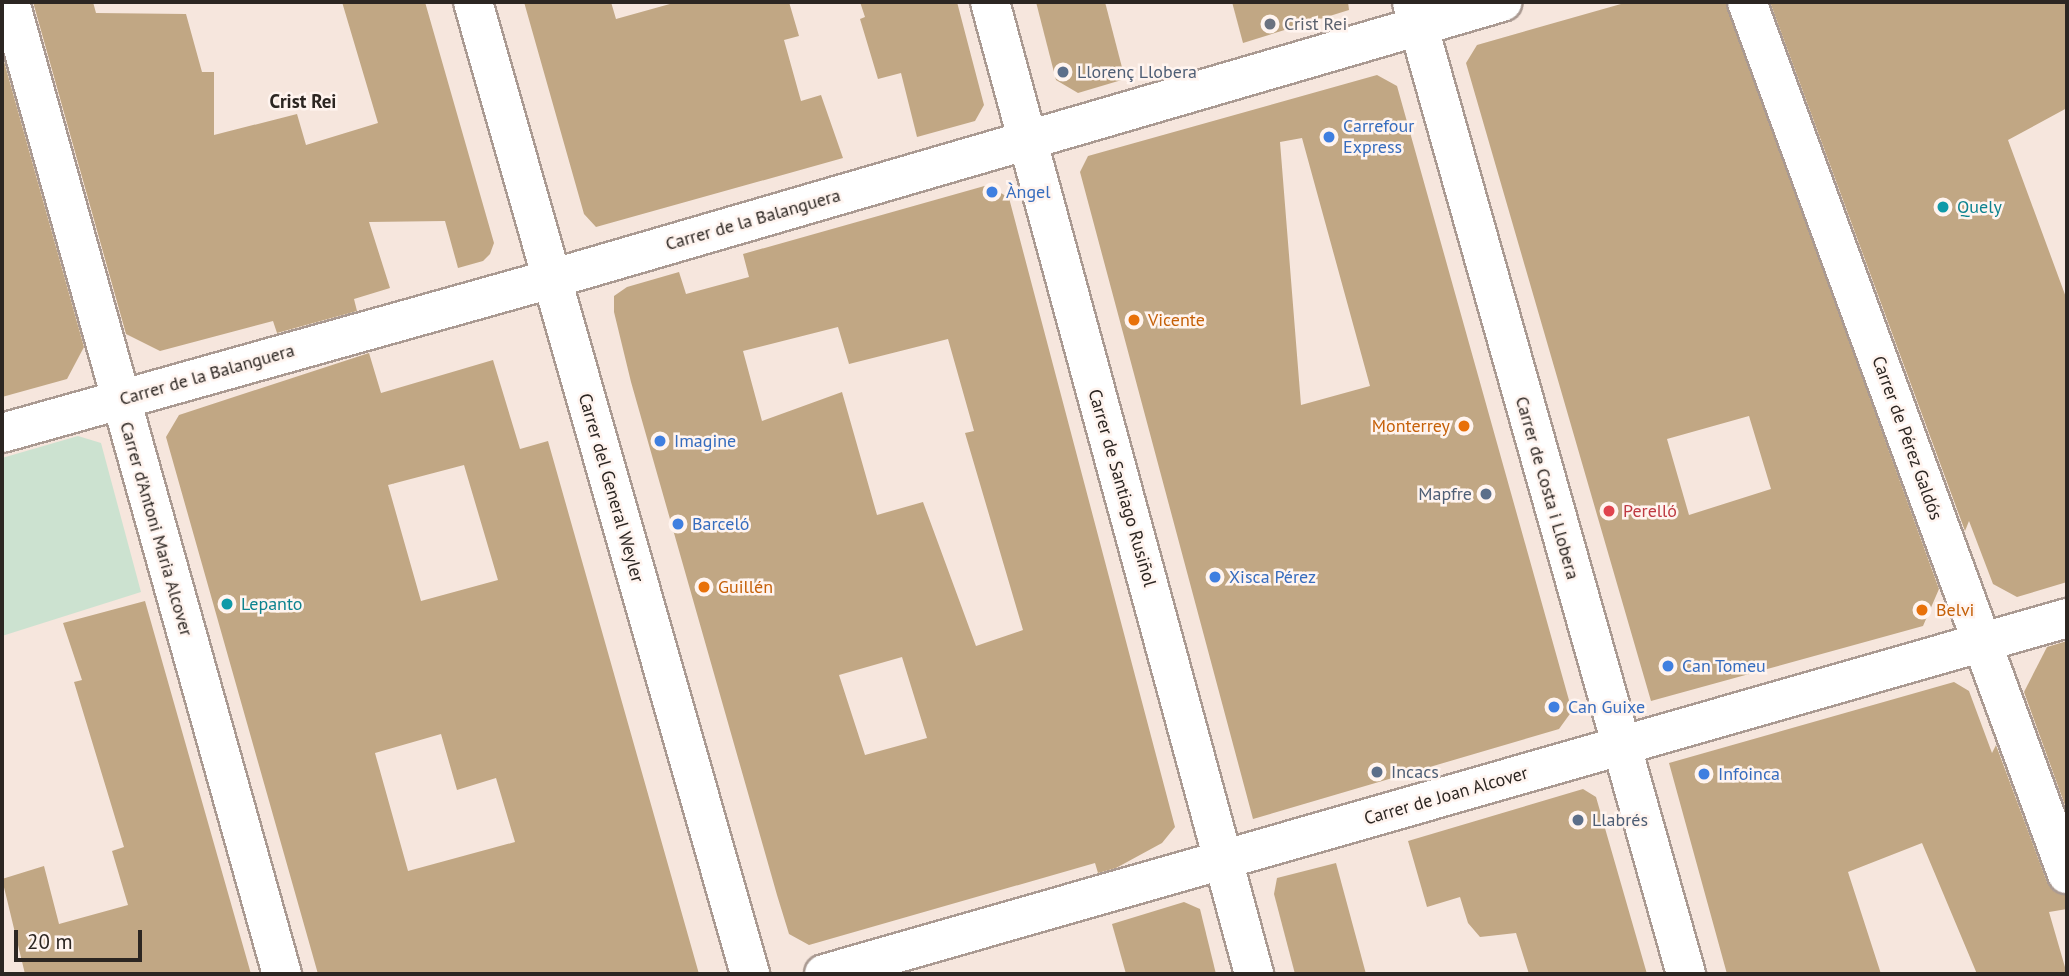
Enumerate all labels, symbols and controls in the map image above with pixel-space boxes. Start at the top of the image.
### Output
place label: Crist Rei [1284,13,1347,35]
marker: Crist Rei [1262,16,1278,32]
place label: Llorenç Llobera [1077,61,1197,83]
marker: Llorenç Llobera [1055,64,1071,80]
district label: Crist Rei [270,91,336,113]
place label: Carrefour Express [1343,116,1414,158]
marker: Carrefour Express [1321,129,1337,145]
place label: Àngel [1006,181,1050,203]
marker: Àngel [984,184,1000,200]
street label: Carrer de la Balanguera [663,185,843,255]
place label: Quely [1957,196,2002,218]
marker: Quely [1935,199,1951,215]
place label: Vicente [1148,309,1205,331]
marker: Vicente [1126,312,1142,328]
street label: Carrer de la Balanguera [117,340,297,410]
street label: Carrer de Pérez Galdós [1867,353,1947,523]
street label: Carrer de Santiago Rusiñol [1083,387,1161,589]
street label: Carrer del General Weyler [574,391,648,585]
street label: Carrer de Costa i Llobera [1511,394,1583,582]
place label: Monterrey [1372,415,1450,437]
marker: Monterrey [1456,418,1472,434]
street label: Carrer d'Antoni Maria Alcover [115,419,197,639]
place label: Imagine [674,430,736,452]
marker: Imagine [652,433,668,449]
place label: Mapfre [1418,483,1472,505]
marker: Mapfre [1478,486,1494,502]
place label: Perelló [1623,500,1677,522]
marker: Perelló [1601,503,1617,519]
place label: Barceló [692,513,749,535]
marker: Barceló [670,516,686,532]
place label: Xisca Pérez [1229,566,1316,588]
marker: Xisca Pérez [1207,569,1223,585]
place label: Guillén [718,576,773,598]
marker: Guillén [696,579,712,595]
place label: Lepanto [241,593,302,615]
marker: Lepanto [219,596,235,612]
place label: Belvi [1936,599,1974,621]
marker: Belvi [1914,602,1930,618]
place label: Can Tomeu [1682,655,1766,677]
marker: Can Tomeu [1660,658,1676,674]
place label: Can Guixe [1568,696,1645,718]
marker: Can Guixe [1546,699,1562,715]
place label: Incacs [1391,761,1439,783]
street label: Carrer de Joan Alcover [1361,762,1531,830]
place label: Infoinca [1718,763,1780,785]
marker: Incacs [1369,764,1385,780]
marker: Infoinca [1696,766,1712,782]
place label: Llabrés [1592,809,1648,831]
marker: Llabrés [1570,812,1586,828]
scale bar [18,916,145,960]
text: 20 m [27,928,73,955]

